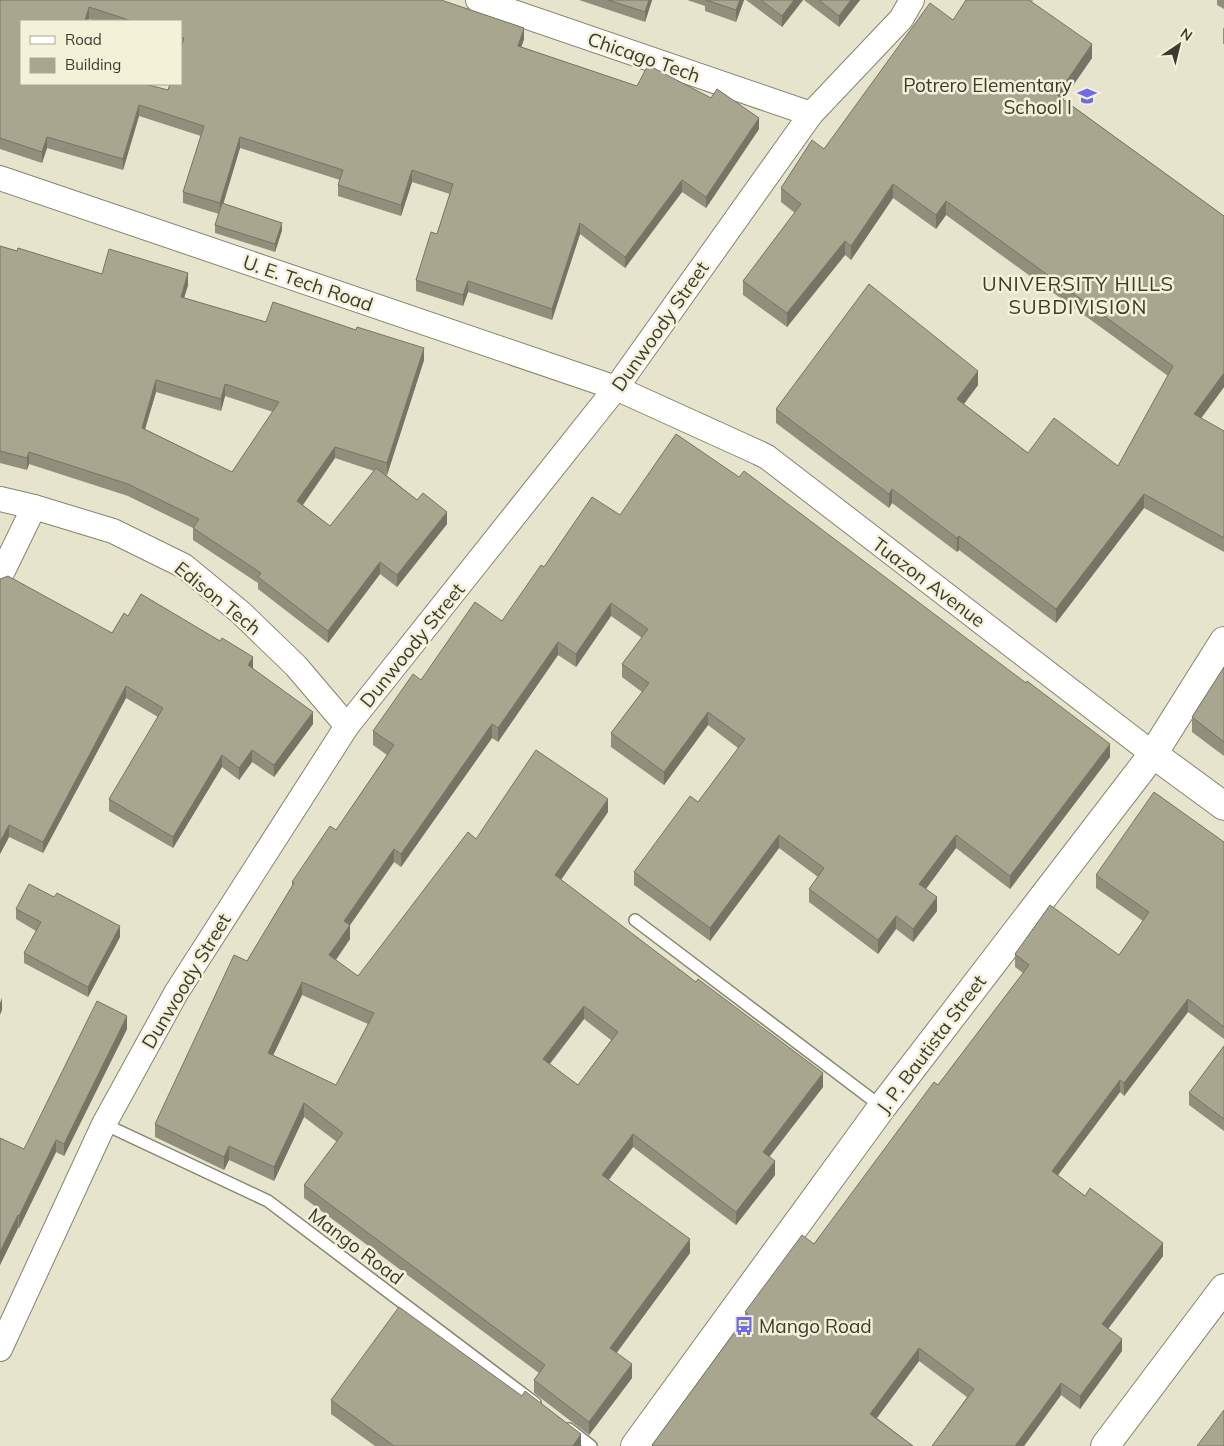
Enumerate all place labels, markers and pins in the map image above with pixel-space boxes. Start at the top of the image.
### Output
place label: Potrero Elementary School I [903,73,1072,119]
school or university icon: Potrero Elementary School I [1076,85,1098,107]
place label: Mango Road [759,1314,872,1338]
bus stop icon: Mango Road [733,1315,755,1337]

